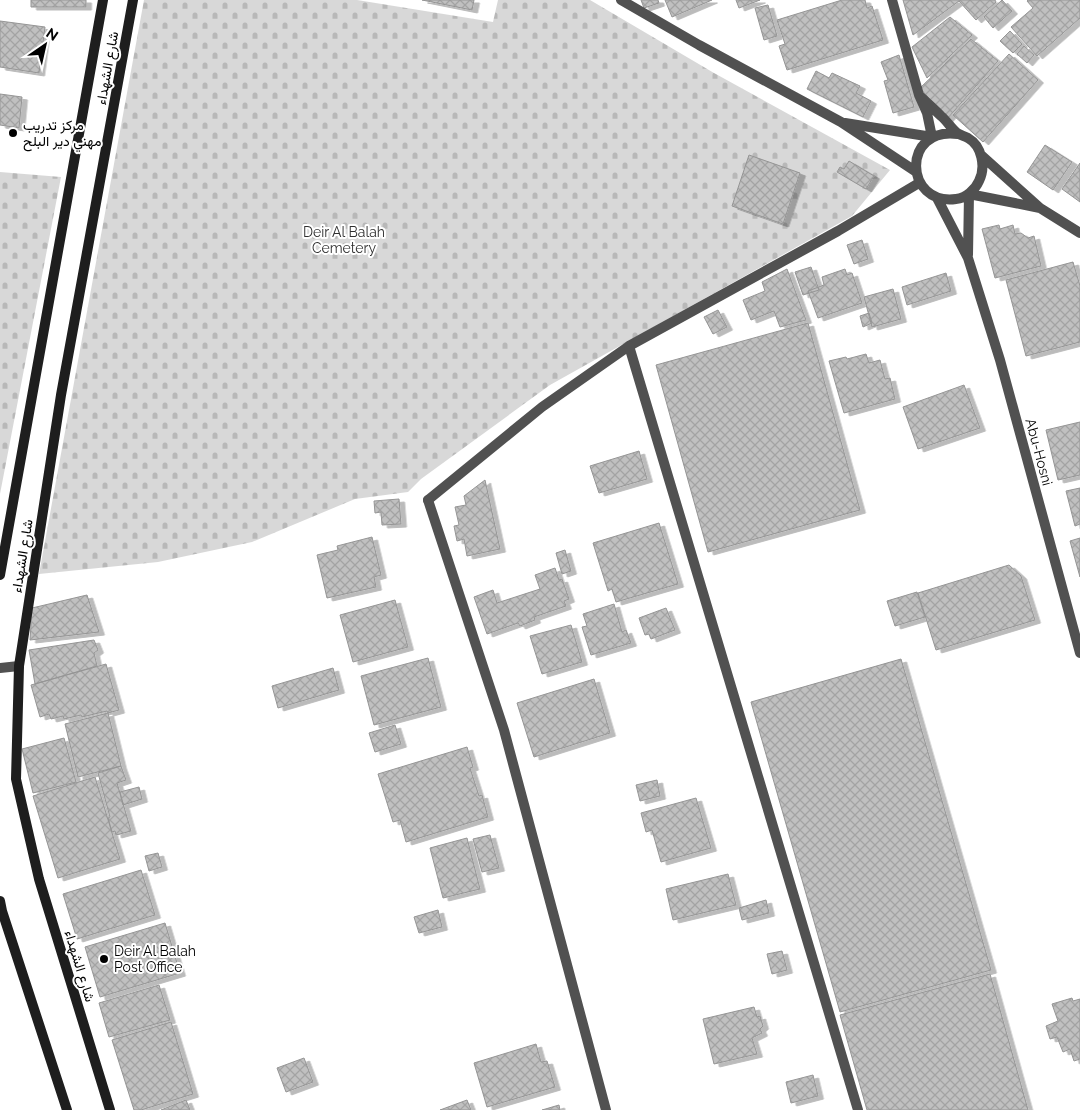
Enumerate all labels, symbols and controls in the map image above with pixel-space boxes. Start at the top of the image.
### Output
north arrow [20,20,70,70]
text: N [43,25,61,44]
street label: شارع الشهداء [93,30,124,106]
place label: مركز تدريب مهني دير البلح [23,117,102,153]
marker: مركز تدريب مهني دير البلح [7,127,19,139]
park label: Deir Al Balah Cemetery [303,224,385,256]
street label: Abu-Hosni [1022,417,1056,487]
street label: شارع الشهداء [8,518,39,594]
street label: شارع الشهداء [59,928,98,1005]
place label: Deir Al Balah Post Office [114,943,196,975]
marker: Deir Al Balah Post Office [98,953,110,965]

